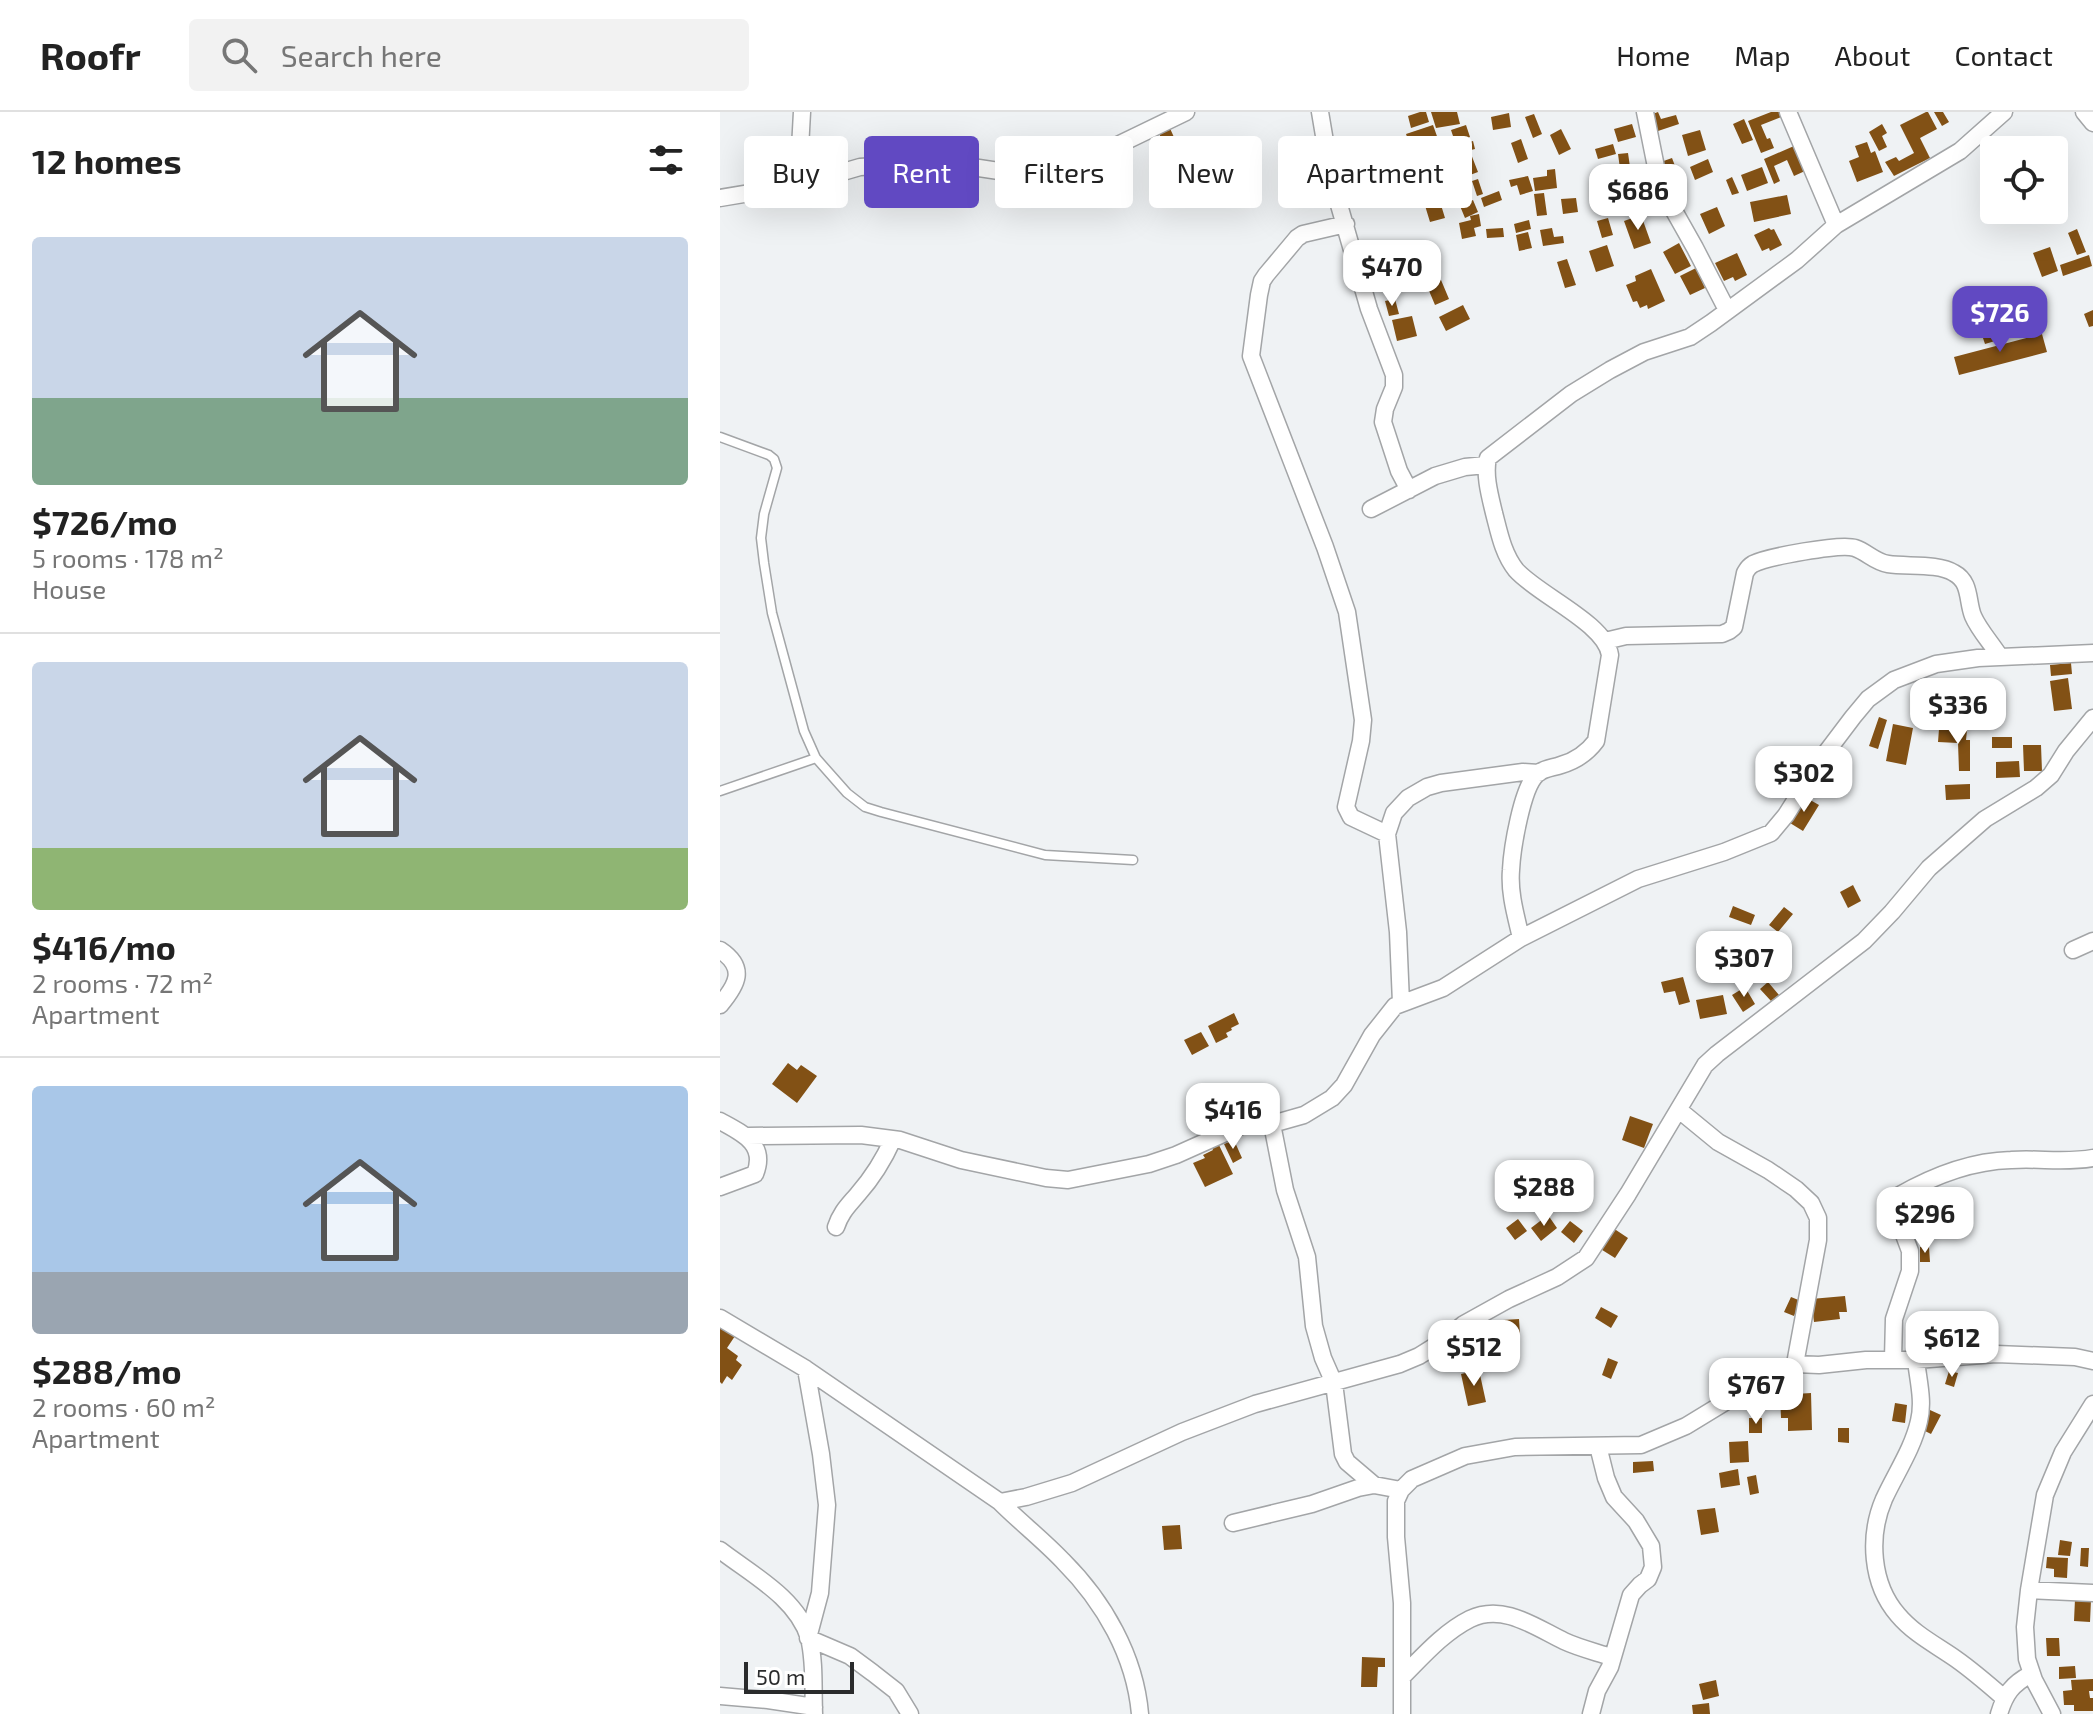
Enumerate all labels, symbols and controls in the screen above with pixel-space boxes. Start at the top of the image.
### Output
search box [189,19,749,91]
text: Roofr [40,32,141,78]
icon: search [217,33,261,77]
text: Search here [281,37,442,73]
text: Home [1616,38,1690,72]
text: Map [1734,38,1791,72]
text: About [1835,38,1910,72]
text: Contact [1954,38,2053,72]
chip: Buy [744,136,848,208]
chip: Rent [864,136,979,208]
chip: Filters [995,136,1133,208]
chip: New [1149,136,1262,208]
chip: Apartment [1278,136,1472,208]
map controls [1980,136,2068,224]
button: locate [1980,136,2068,224]
icon: filters [644,138,688,182]
text: 12 homes [32,140,181,181]
pin: $686 [1591,164,1685,232]
text: $686 [1607,174,1669,205]
pin: $470 [1345,240,1439,308]
text: $470 [1361,250,1423,281]
pin: $726 [1953,286,2047,354]
icon: home [288,289,432,433]
text: $726 [1970,296,2030,327]
text: $726/mo [32,501,177,542]
text: 5 rooms · 178 m² [32,542,224,573]
text: House [32,573,106,604]
pin: $336 [1911,678,2005,746]
text: $336 [1928,688,1988,719]
icon: home [288,714,432,858]
pin: $302 [1757,746,1851,814]
text: $302 [1773,756,1835,787]
text: $416/mo [32,926,176,967]
pin: $307 [1697,931,1791,999]
text: $307 [1714,941,1774,972]
text: 2 rooms · 72 m² [32,967,213,998]
text: Apartment [32,998,160,1029]
pin: $416 [1186,1083,1280,1151]
text: $416 [1204,1093,1262,1124]
icon: home [288,1138,432,1282]
pin: $288 [1497,1160,1591,1228]
text: $288 [1513,1170,1575,1201]
pin: $296 [1878,1187,1972,1255]
text: $296 [1895,1197,1955,1228]
pin: $612 [1905,1311,1999,1379]
pin: $512 [1427,1320,1521,1388]
text: $612 [1924,1321,1980,1352]
text: $512 [1446,1330,1502,1361]
text: $288/mo [32,1350,182,1391]
pin: $767 [1709,1358,1803,1426]
text: $767 [1727,1368,1785,1399]
text: 2 rooms · 60 m² [32,1391,216,1422]
text: Apartment [32,1422,160,1453]
scale bar [744,1658,854,1694]
text: 50 m [756,1663,805,1689]

